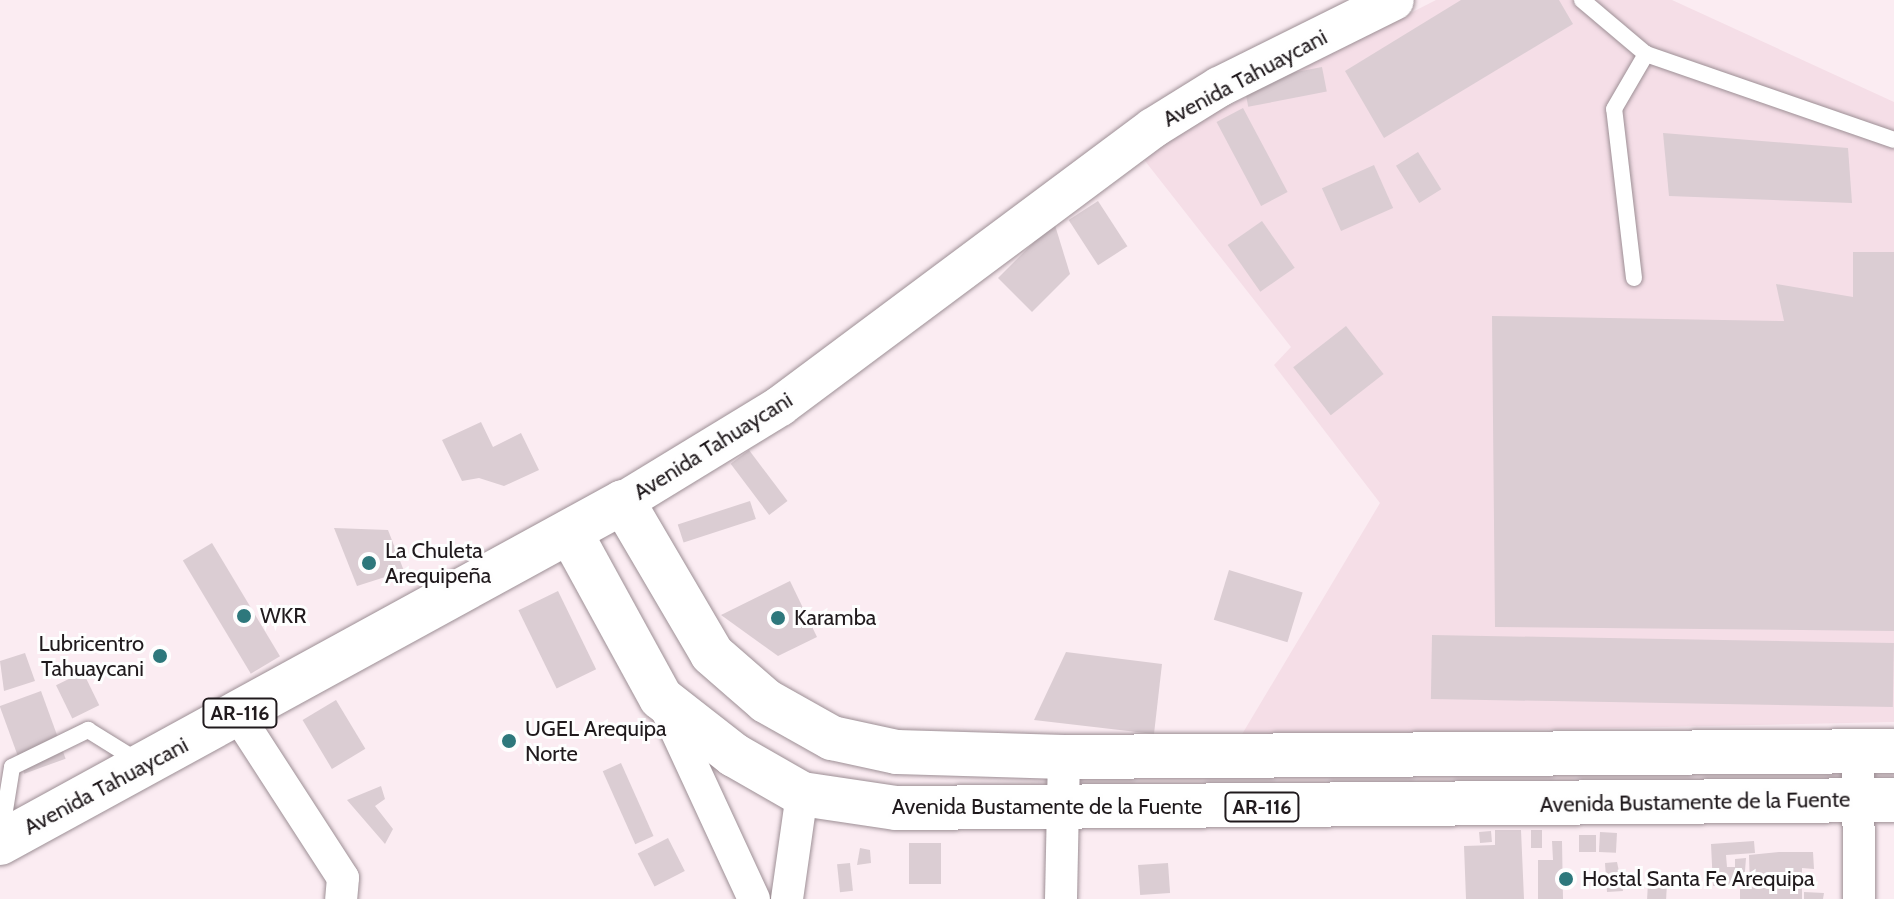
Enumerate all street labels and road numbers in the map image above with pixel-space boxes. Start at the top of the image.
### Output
street label: Avenida Tahuaycani [1158,24,1332,132]
street label: Avenida Tahuaycani [629,387,797,505]
road number: AR-116 [202,697,278,729]
street label: Avenida Tahuaycani [19,732,193,840]
street label: Avenida Bustamente de la Fuente [1540,786,1850,818]
road number: AR-116 [1224,791,1300,823]
street label: Avenida Bustamente de la Fuente [892,794,1202,820]

